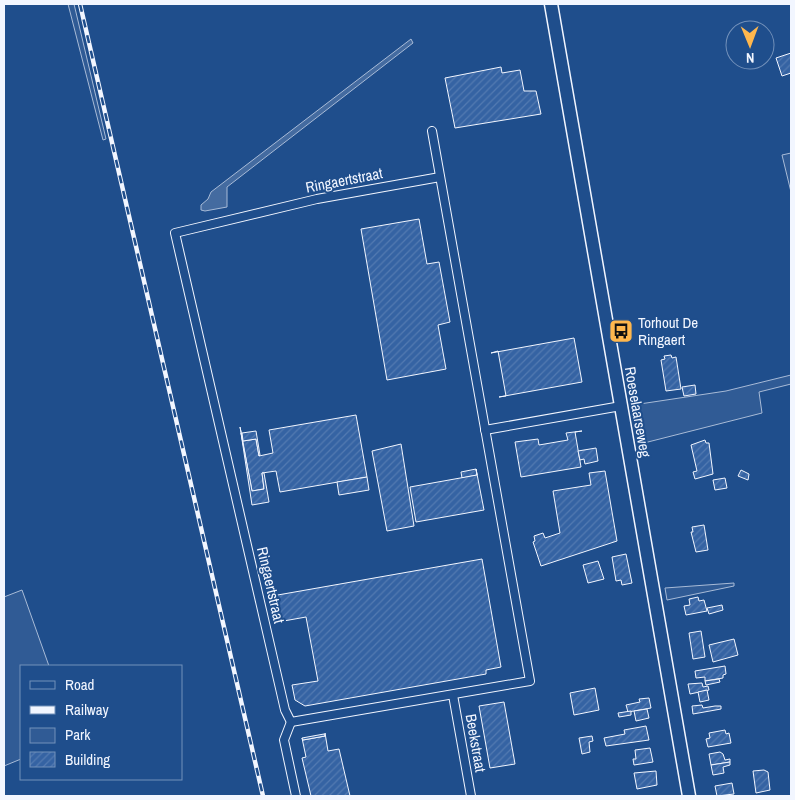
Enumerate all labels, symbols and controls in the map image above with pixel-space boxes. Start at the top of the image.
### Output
north arrow [725,20,775,70]
text: N [746,49,755,67]
street label: Ringaertstraat [304,162,385,198]
place label: Torhout De Ringaert [638,312,698,350]
bus stop icon: Torhout De Ringaert [608,318,634,344]
street label: Roeselaarseweg [620,365,656,459]
street label: Ringaertstraat [252,545,290,626]
legend [20,665,182,780]
text: Road [65,674,94,695]
text: Railway [65,699,110,720]
street label: Beekstraat [461,712,492,774]
text: Park [65,724,91,745]
text: Building [65,749,110,770]

